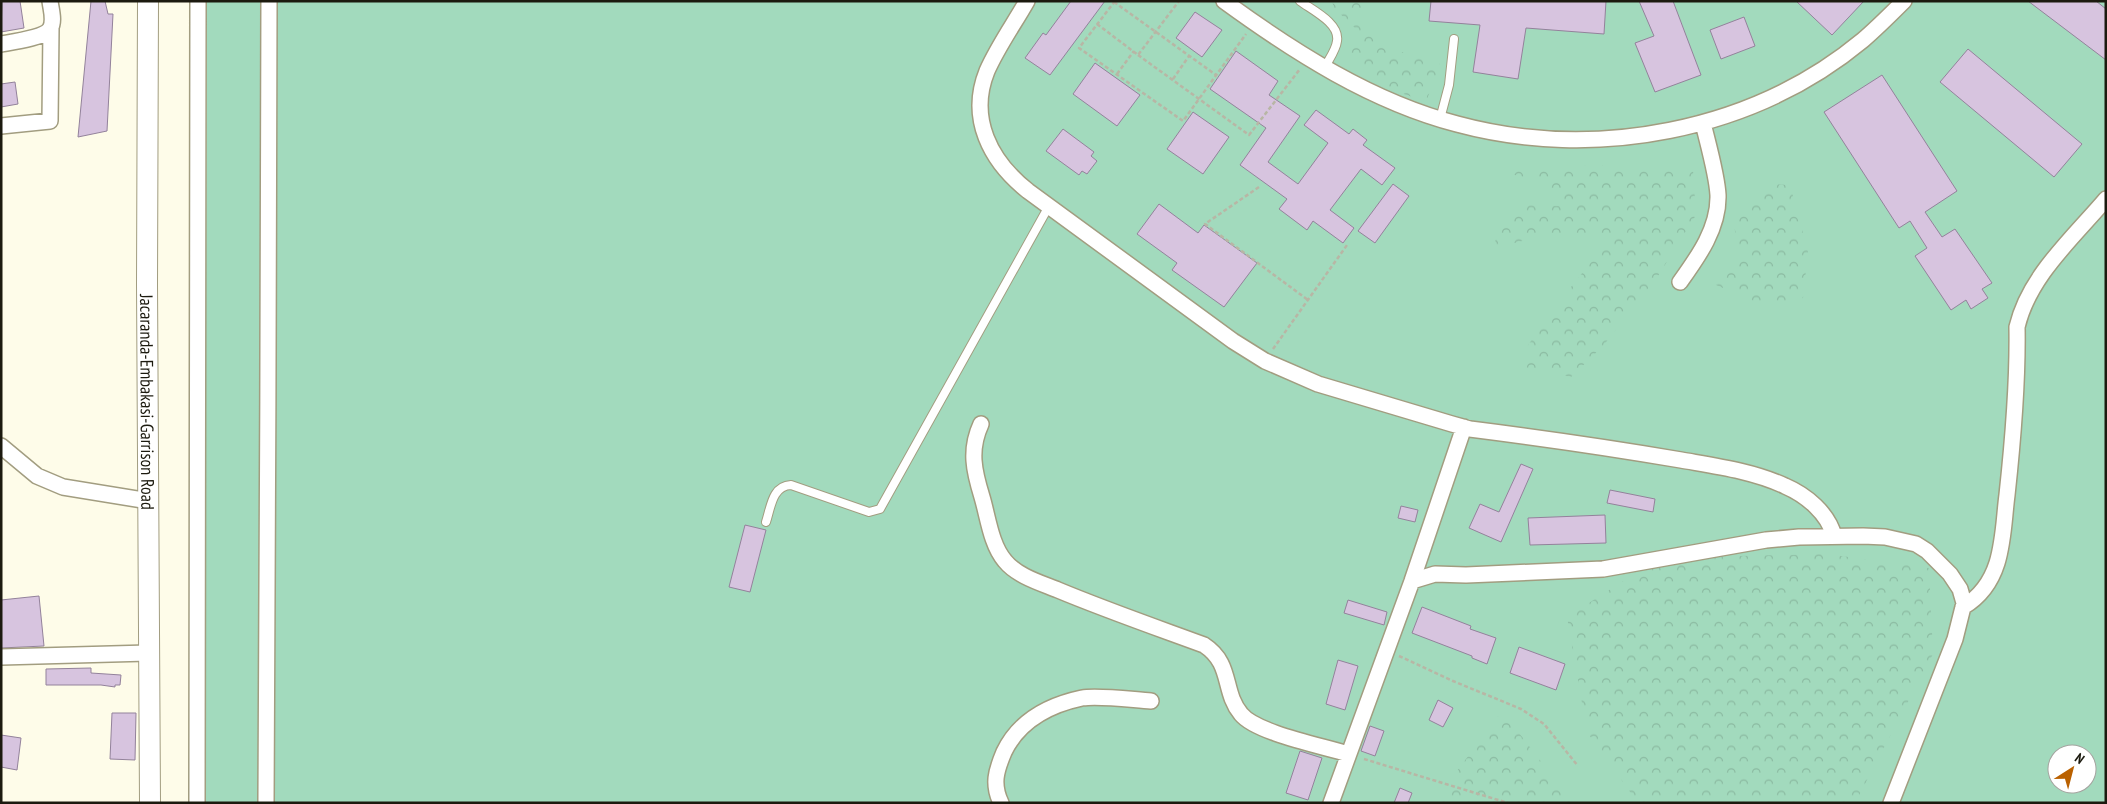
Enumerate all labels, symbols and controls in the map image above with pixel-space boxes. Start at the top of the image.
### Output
street label: Jacaranda-Embakasi-Garrison Road [136,293,160,510]
north arrow [2047,744,2097,794]
text: N [2071,749,2088,768]

